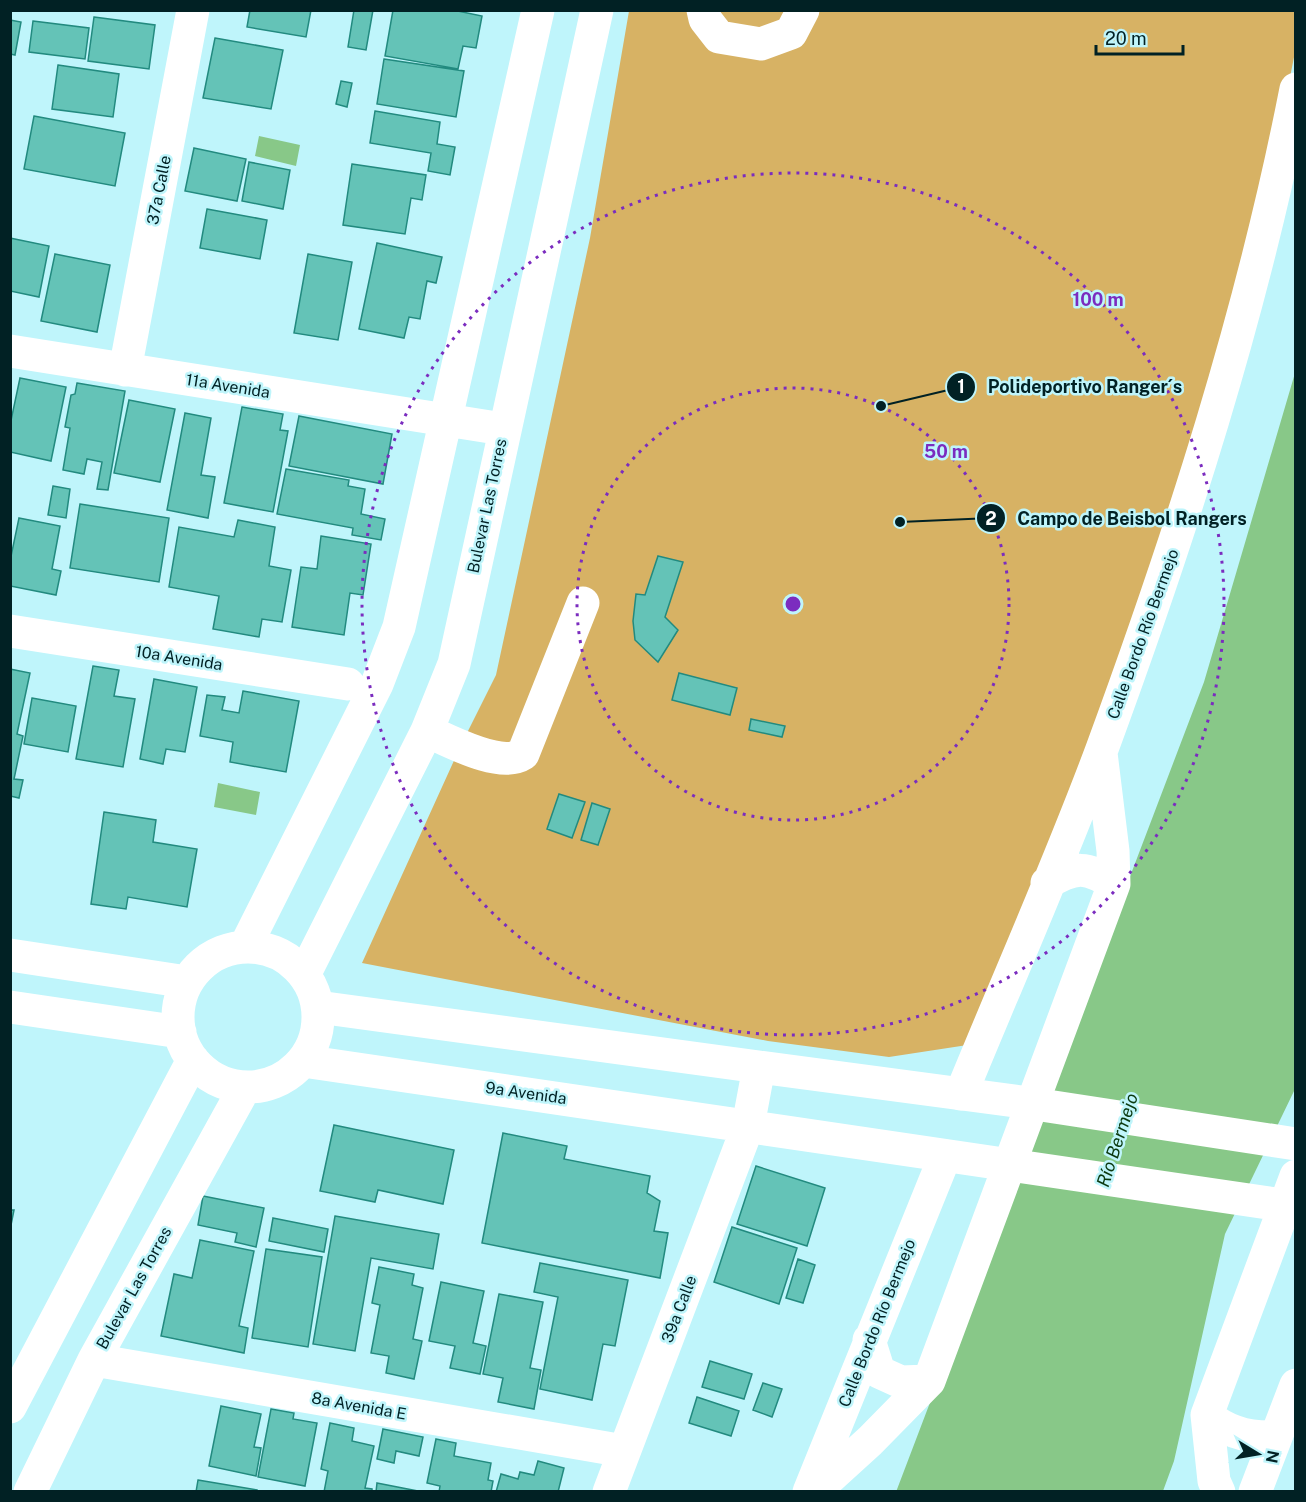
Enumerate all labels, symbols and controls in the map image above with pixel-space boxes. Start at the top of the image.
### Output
scale bar [1096,18,1183,56]
text: 20 m [1105,28,1147,49]
street label: 37a Calle [143,154,175,226]
text: 100 m [1072,289,1124,310]
callout: Polideportivo Ranger´s [946,369,1194,405]
street label: 11a Avenida [185,370,271,402]
text: 1 [957,376,965,397]
text: Polideportivo Ranger´s [988,376,1182,397]
street label: Bulevar Las Torres [463,437,511,575]
text: 50 m [924,441,968,462]
callout: Campo de Beisbol Rangers [976,500,1259,536]
text: 2 [985,508,997,529]
text: Campo de Beisbol Rangers [1017,508,1247,529]
street label: Calle Bordo Río Bermejo [1103,546,1183,722]
centre of rings [783,594,803,614]
street label: 10a Avenida [134,642,224,674]
street label: 9a Avenida [484,1078,568,1108]
water label: Río Bermejo [1092,1090,1142,1190]
street label: Bulevar Las Torres [92,1224,176,1352]
street label: Calle Bordo Río Bermejo [835,1236,919,1410]
street label: 39a Calle [657,1273,701,1345]
street label: 8a Avenida E [310,1388,408,1424]
north arrow [1228,1424,1288,1484]
text: N [1262,1449,1283,1465]

